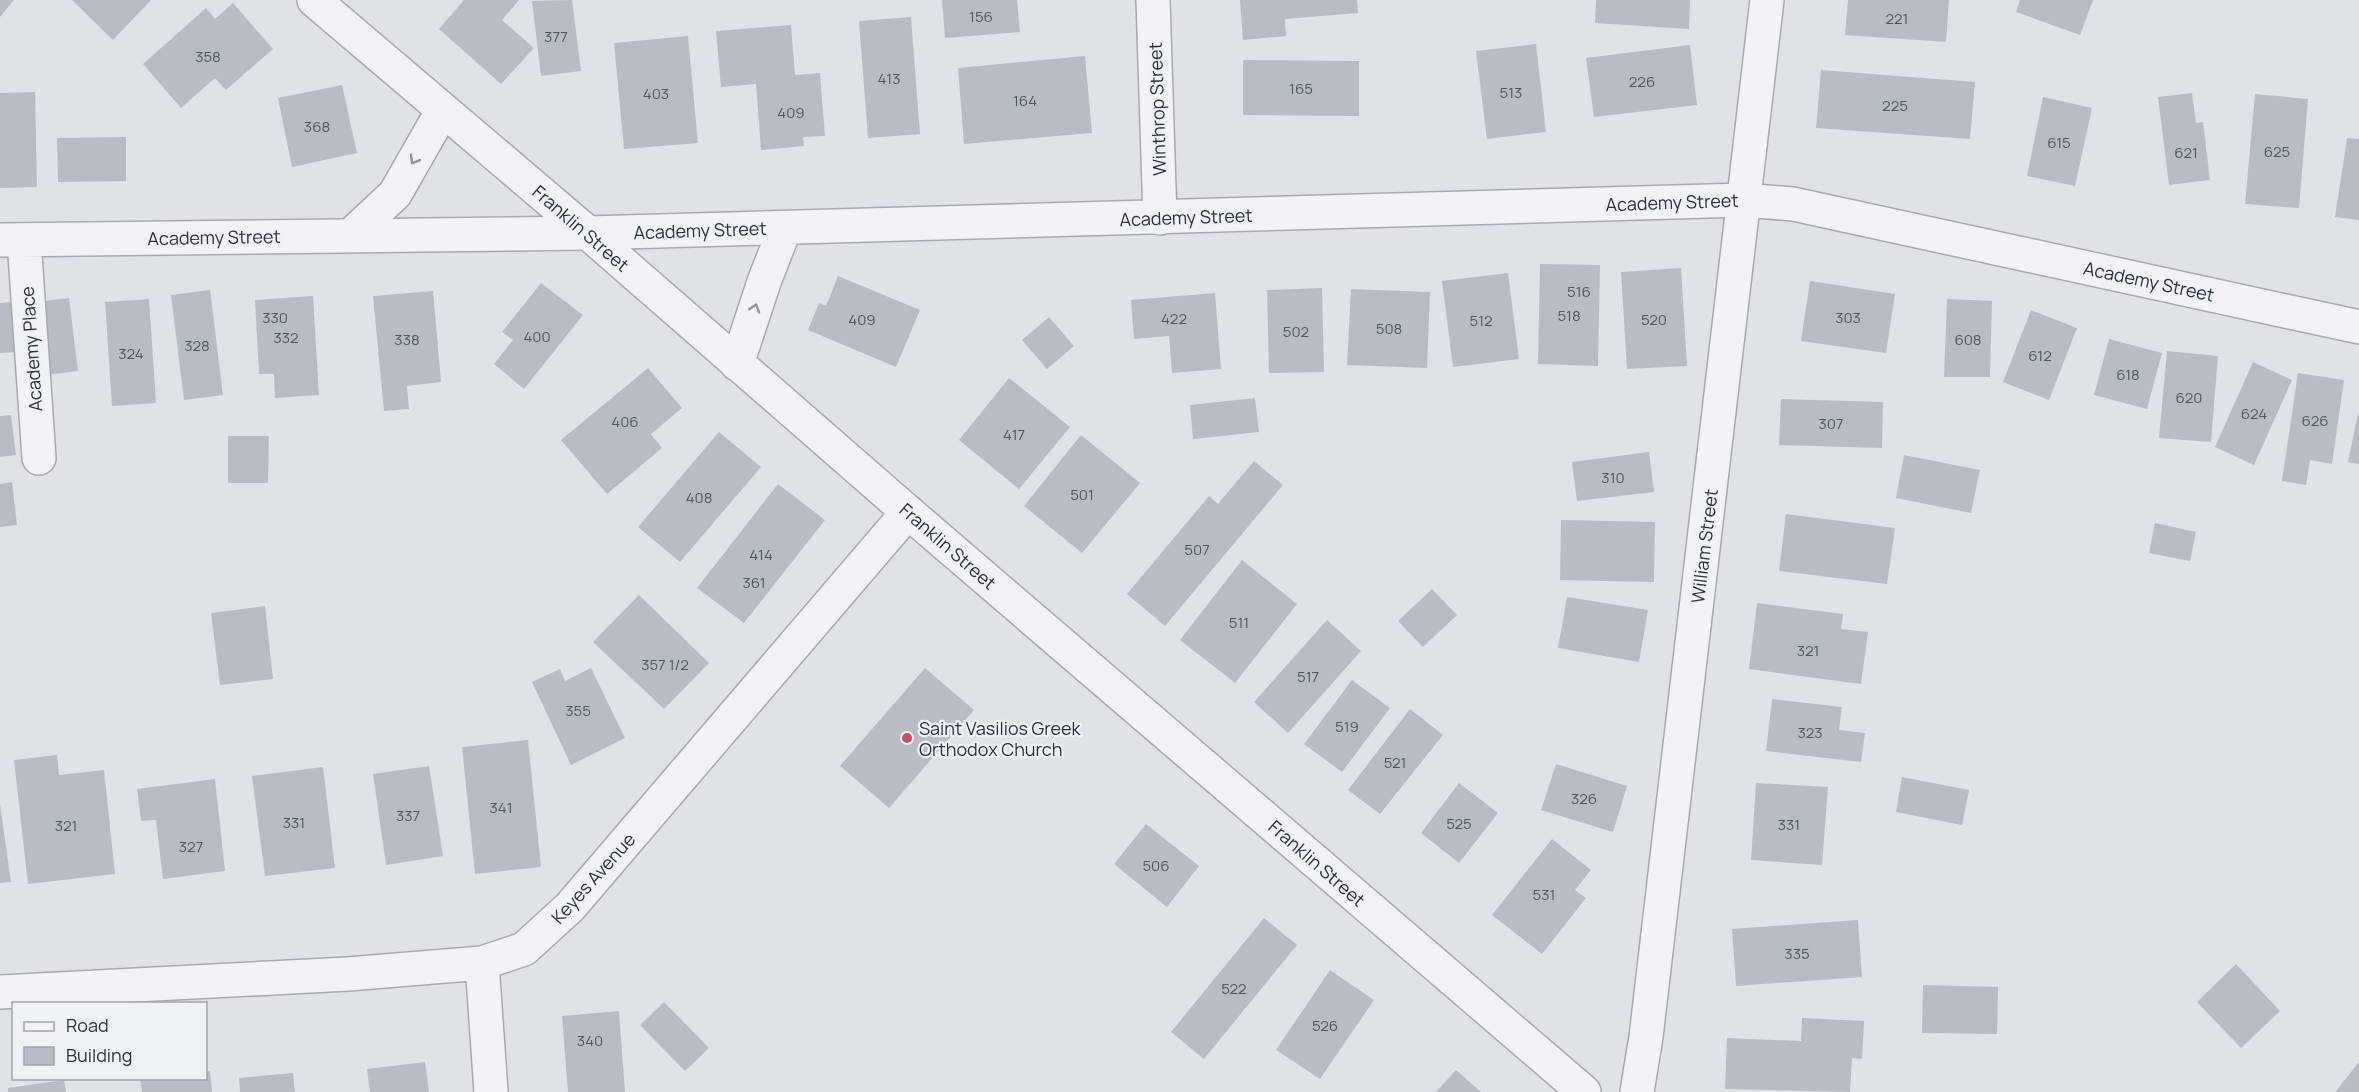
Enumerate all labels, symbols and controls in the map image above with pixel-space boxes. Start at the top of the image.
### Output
house number: 156 [969,6,993,27]
house number: 221 [1886,8,1908,29]
house number: 377 [544,26,568,47]
street label: Winthrop Street [1143,42,1171,176]
house number: 358 [195,46,221,67]
house number: 413 [878,68,901,89]
house number: 226 [1629,71,1655,92]
house number: 165 [1289,78,1313,99]
house number: 513 [1500,82,1522,103]
house number: 403 [643,83,669,104]
house number: 164 [1013,90,1037,111]
house number: 225 [1882,95,1908,116]
house number: 409 [777,102,805,123]
house number: 368 [304,116,330,137]
house number: 615 [2047,132,2071,153]
house number: 625 [2264,141,2290,162]
house number: 621 [2174,142,2198,163]
one-way arrow [410,154,421,164]
street label: Franklin Street [528,179,634,277]
street label: Academy Street [1605,188,1739,216]
street label: Academy Street [1119,203,1253,231]
street label: Academy Street [633,216,767,244]
street label: Academy Street [147,224,281,250]
street label: Academy Street [2081,255,2217,307]
house number: 516 [1567,281,1591,302]
street label: Academy Place [15,286,47,412]
one-way arrow [748,303,760,314]
house number: 518 [1557,305,1581,326]
house number: 330 [262,307,288,328]
house number: 303 [1835,307,1861,328]
house number: 422 [1161,308,1187,329]
house number: 409 [848,309,876,330]
house number: 520 [1641,309,1667,330]
house number: 512 [1469,310,1493,331]
house number: 508 [1376,318,1402,339]
house number: 502 [1283,321,1309,342]
house number: 400 [523,326,551,347]
house number: 332 [273,327,299,348]
house number: 338 [394,329,420,350]
house number: 608 [1954,329,1982,350]
house number: 328 [184,335,210,356]
house number: 324 [118,343,144,364]
house number: 612 [2028,345,2052,366]
house number: 618 [2116,364,2140,385]
house number: 620 [2175,387,2203,408]
house number: 624 [2241,403,2267,424]
house number: 626 [2301,410,2329,431]
house number: 406 [611,411,639,432]
house number: 307 [1819,413,1843,434]
house number: 417 [1003,424,1025,445]
house number: 310 [1601,467,1625,488]
house number: 501 [1070,484,1094,505]
house number: 408 [686,487,712,508]
street label: William Street [1685,487,1723,605]
street label: Franklin Street [895,497,1001,595]
house number: 507 [1184,539,1210,560]
house number: 414 [749,544,773,565]
house number: 361 [742,572,766,593]
house number: 511 [1229,612,1249,633]
house number: 321 [1797,640,1819,661]
house number: 357 1/2 [641,654,689,675]
house number: 517 [1297,666,1319,687]
house number: 355 [565,700,591,721]
place label: Saint Vasilios Greek Orthodox Church [919,716,1082,761]
house number: 519 [1335,716,1359,737]
house number: 323 [1797,722,1823,743]
marker: Saint Vasilios Greek Orthodox Church [900,731,914,745]
house number: 521 [1384,752,1406,773]
house number: 326 [1571,788,1597,809]
house number: 341 [490,797,513,818]
house number: 337 [396,805,420,826]
house number: 331 [283,812,305,833]
house number: 525 [1446,813,1472,834]
street label: Franklin Street [1264,814,1370,912]
house number: 331 [1778,814,1800,835]
house number: 321 [55,815,77,836]
street label: Keyes Avenue [546,827,640,929]
house number: 327 [179,836,203,857]
house number: 506 [1142,855,1170,876]
house number: 531 [1533,884,1555,905]
house number: 335 [1784,943,1810,964]
house number: 522 [1221,978,1247,999]
legend [12,1002,207,1080]
text: Road [66,1013,109,1037]
house number: 526 [1312,1015,1338,1036]
house number: 340 [577,1030,603,1051]
text: Building [66,1043,132,1067]

